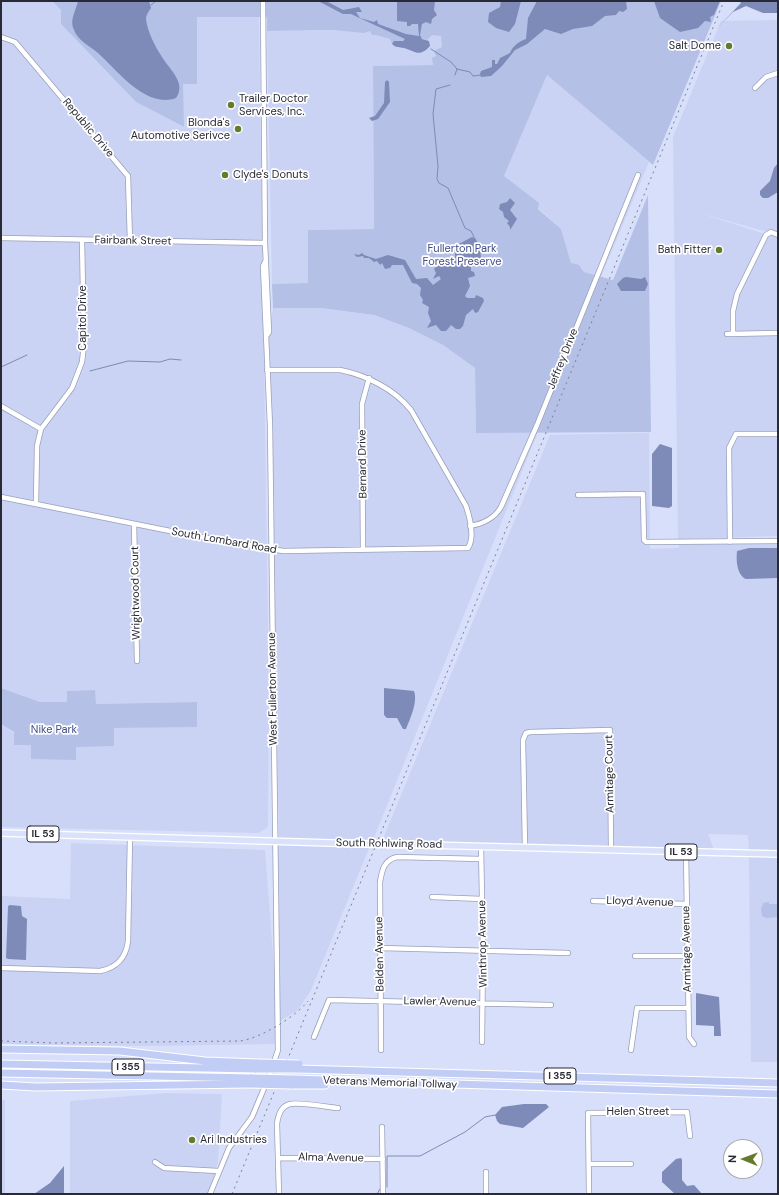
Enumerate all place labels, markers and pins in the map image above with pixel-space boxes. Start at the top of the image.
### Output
place label: Salt Dome [669,39,721,53]
marker: Salt Dome [724,41,734,51]
place label: Trailer Doctor Services, Inc. [239,92,308,118]
marker: Trailer Doctor Services, Inc. [226,100,236,110]
place label: Blonda's Automotive Serivce [131,116,230,142]
marker: Blonda's Automotive Serivce [233,124,243,134]
place label: Clyde's Donuts [233,168,308,182]
marker: Clyde's Donuts [220,170,230,180]
place label: Bath Fitter [658,243,711,257]
marker: Bath Fitter [714,245,724,255]
place label: Ari Industries [200,1133,267,1147]
marker: Ari Industries [187,1135,197,1145]

